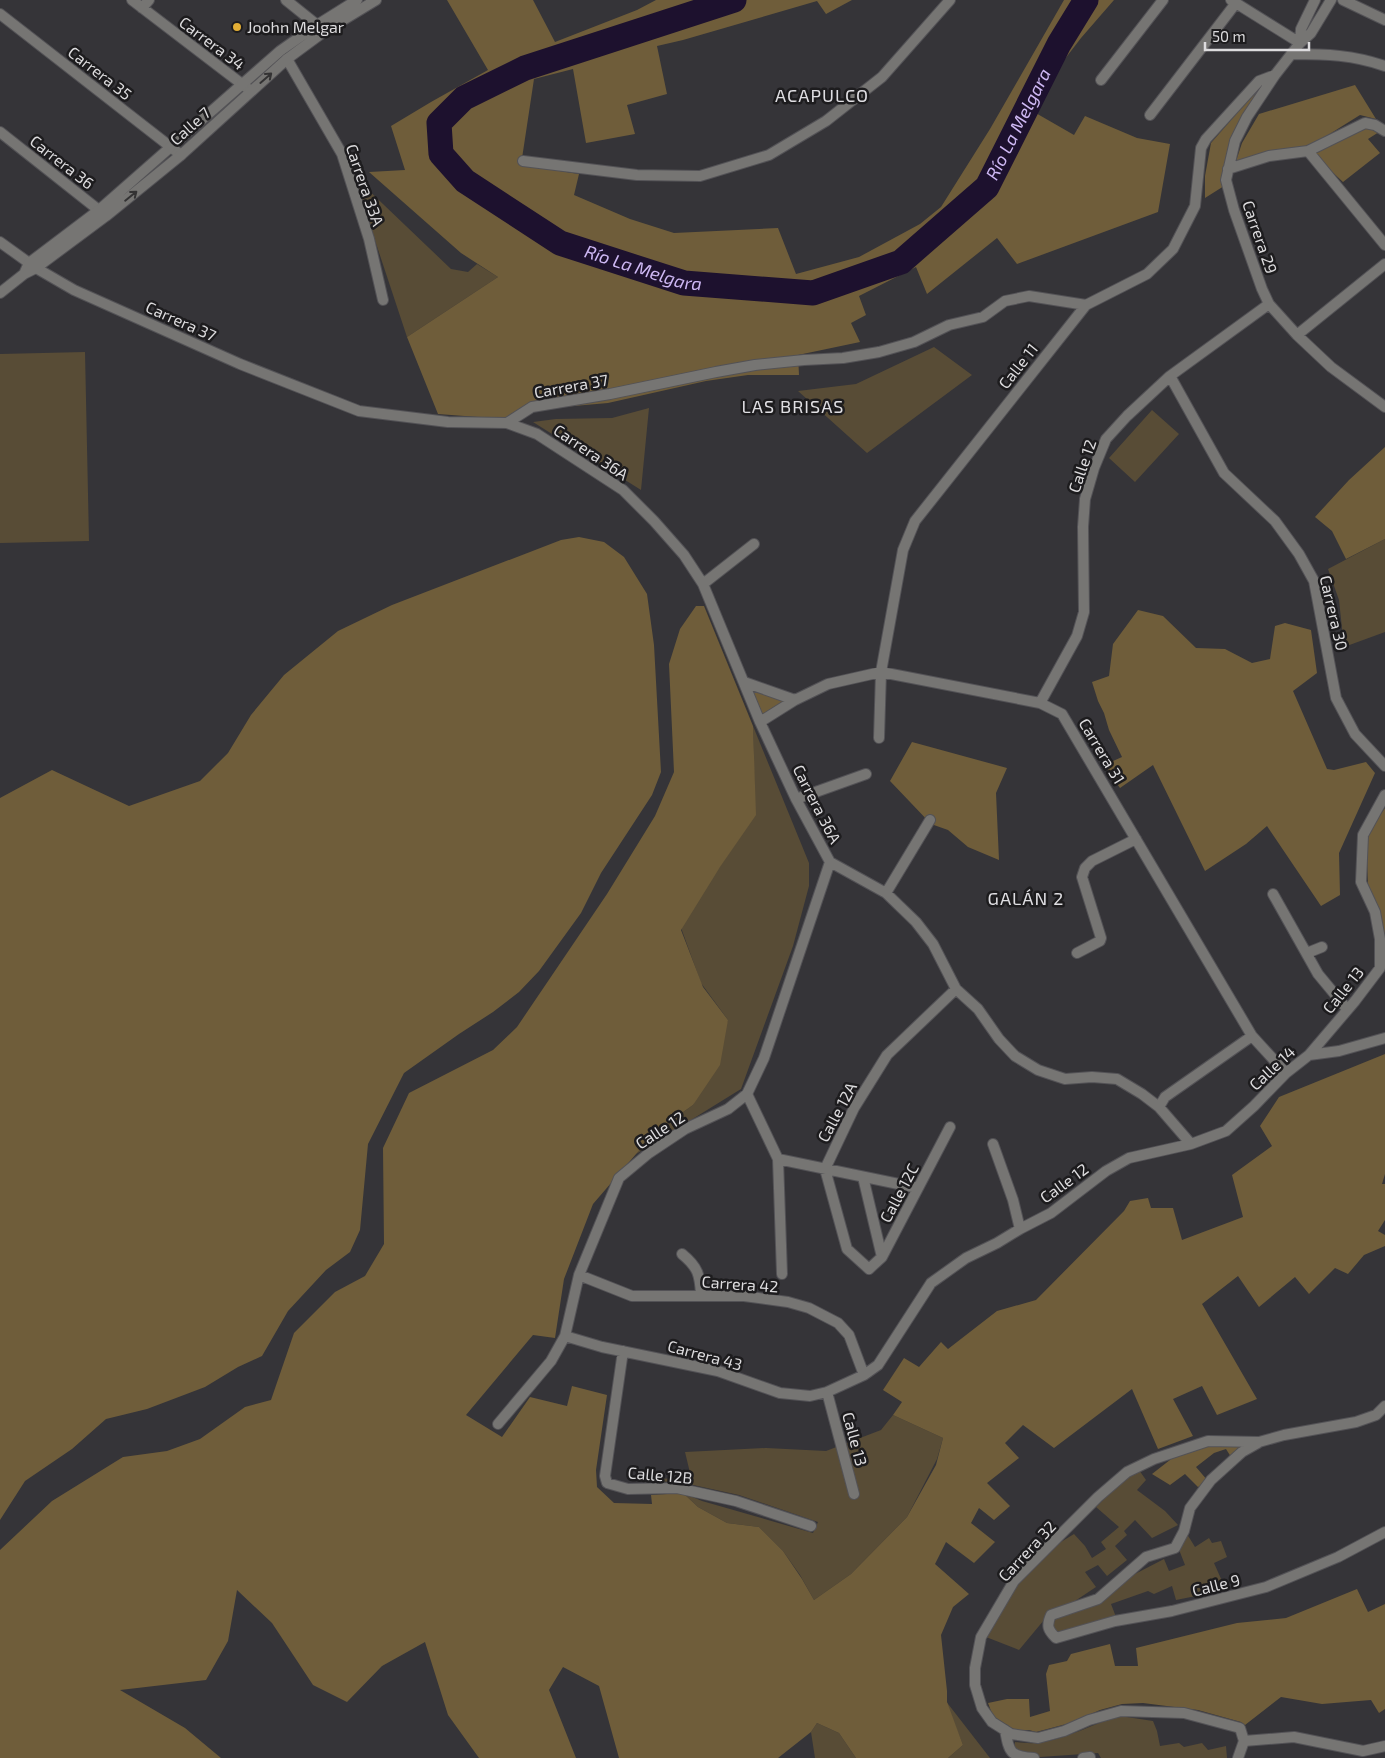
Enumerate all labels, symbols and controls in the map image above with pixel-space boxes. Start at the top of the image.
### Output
street label: Carrera 34 [176,12,249,73]
place label: Joohn Melgar [247,17,345,36]
scale bar [1205,20,1309,52]
marker: Joohn Melgar [231,21,243,33]
text: 50 m [1212,27,1246,45]
street label: Carrera 35 [65,42,136,103]
water label: Río La Melgara [980,64,1055,183]
one-way arrow [260,72,273,84]
district label: ACAPULCO [775,84,869,106]
street label: Calle 7 [166,103,214,149]
street label: Carrera 36 [27,131,98,192]
street label: Carrera 33A [343,141,388,228]
one-way arrow [124,190,137,201]
street label: Carrera 29 [1239,198,1282,276]
water label: Río La Melgara [582,240,703,294]
street label: Carrera 37 [143,297,219,344]
street label: Calle 11 [994,339,1041,392]
street label: Carrera 37 [532,370,609,401]
district label: LAS BRISAS [742,395,844,417]
street label: Carrera 36A [550,420,632,484]
street label: Calle 12 [1064,437,1099,495]
street label: Carrera 30 [1317,574,1352,652]
street label: Carrera 31 [1075,714,1129,787]
street label: Carrera 36A [789,761,845,846]
district label: GALÁN 2 [988,887,1064,909]
street label: Calle 13 [1318,962,1367,1017]
street label: Calle 14 [1245,1042,1299,1094]
street label: Calle 12A [813,1079,860,1145]
street label: Calle 12 [632,1107,688,1153]
street label: Calle 12 [1036,1159,1092,1206]
street label: Calle 12C [875,1160,922,1226]
street label: Carrera 42 [701,1271,779,1296]
street label: Carrera 43 [666,1335,745,1374]
street label: Calle 13 [839,1410,872,1468]
street label: Calle 12B [627,1462,693,1487]
street label: Carrera 32 [994,1516,1059,1585]
street label: Calle 9 [1190,1569,1242,1600]

